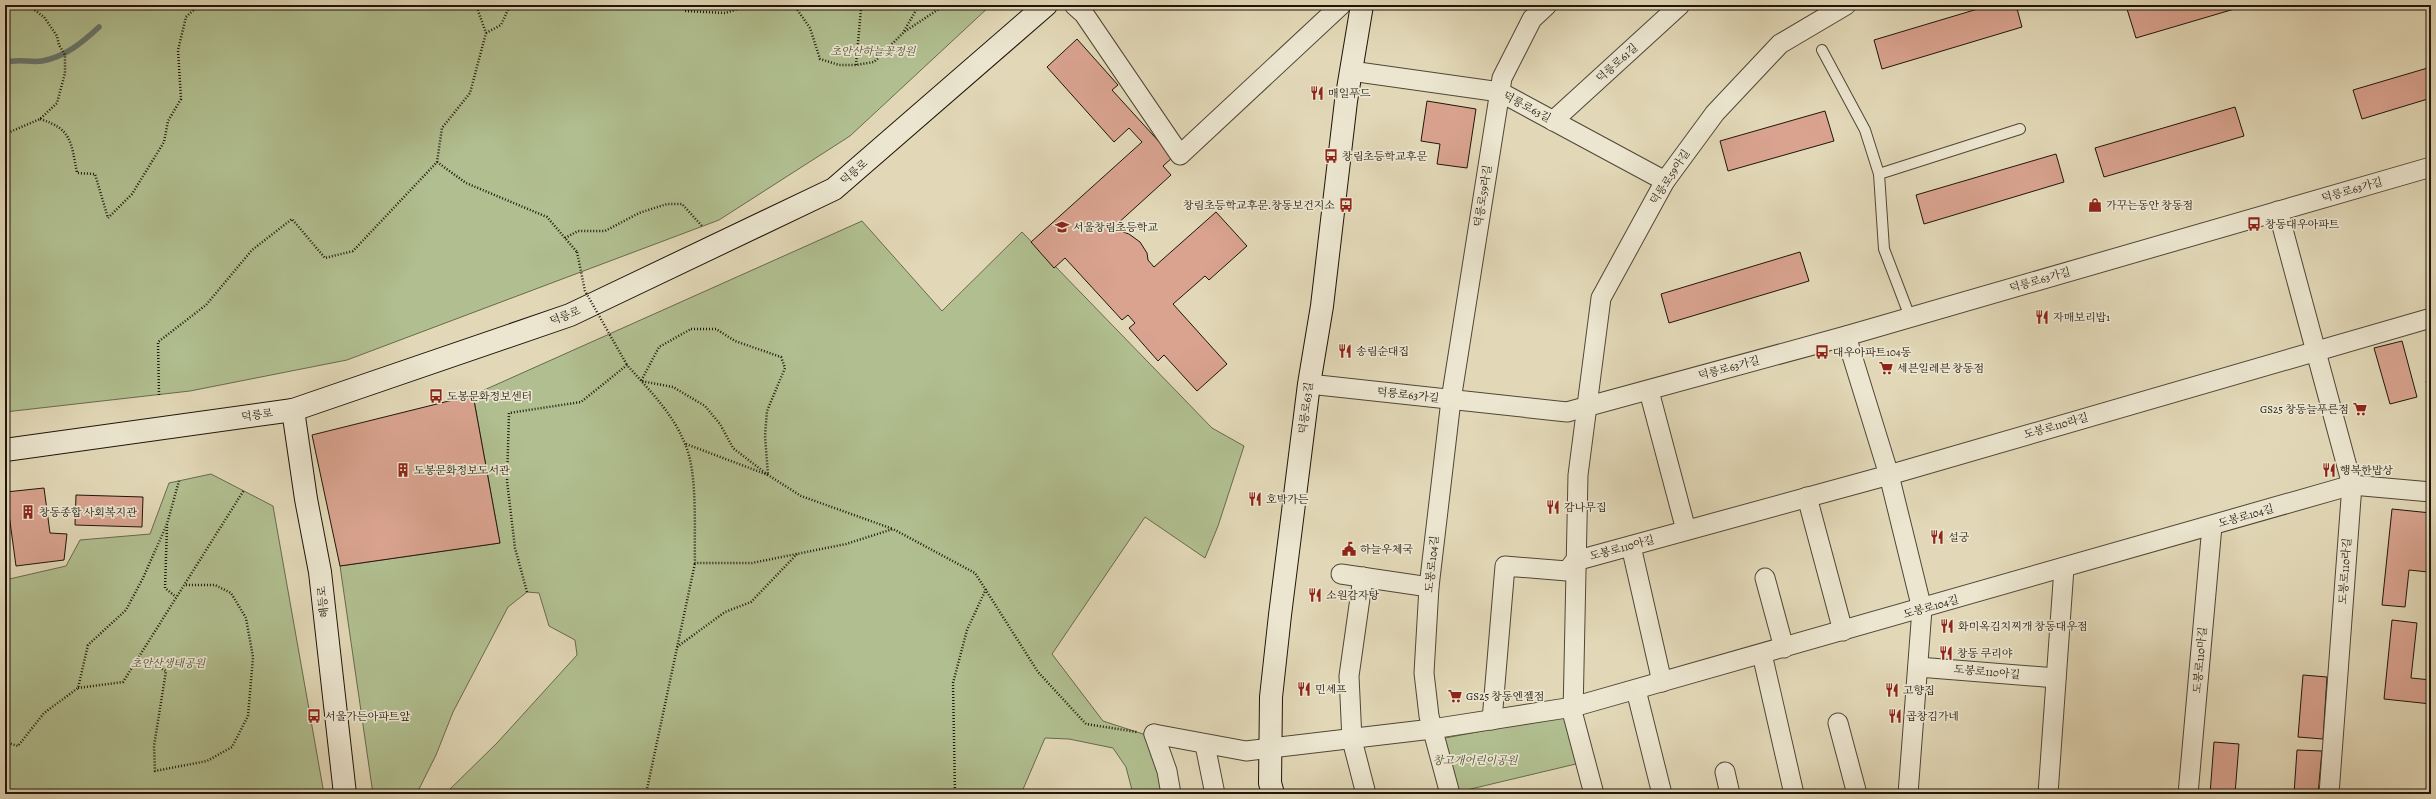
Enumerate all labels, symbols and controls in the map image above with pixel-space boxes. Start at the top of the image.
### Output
street label: 덕릉로61길 [1593,40,1641,86]
park label: 초안산하늘꽃정원 [830,44,917,59]
restaurant icon: 매일푸드 [1309,85,1325,101]
place label: 매일푸드 [1328,86,1371,101]
street label: 덕릉로63길 [1500,88,1554,126]
street label: 덕릉로59아길 [1647,147,1693,207]
bus stop icon: 창림초등학교후문 [1323,148,1339,164]
place label: 창림초등학교후문 [1342,149,1427,164]
street label: 덕릉로 [837,156,871,188]
street label: 덕릉로59라길 [1471,164,1495,228]
street label: 덕릉로63가길 [2320,174,2384,206]
bus stop icon: 창림초등학교후문.창동보건지소 [1338,197,1354,213]
shop icon: 가꾸는동안 창동점 [2087,197,2103,213]
place label: 창림초등학교후문.창동보건지소 [1183,198,1335,213]
place label: 가꾸는동안 창동점 [2106,198,2193,213]
bus stop icon: 창동대우아파트 [2246,216,2262,232]
place label: 창동대우아파트 [2265,217,2340,232]
school or university icon: 서울창림초등학교 [1054,219,1070,235]
place label: 서울창림초등학교 [1073,220,1158,235]
street label: 덕릉로63가길 [2008,264,2072,296]
street label: 덕릉로 [547,303,583,329]
restaurant icon: 자매보리밥1 [2034,309,2050,325]
place label: 자매보리밥1 [2053,310,2110,325]
restaurant icon: 송림순대집 [1337,343,1353,359]
place label: 송림순대집 [1356,344,1409,359]
bus stop icon: 대우아파트104동 [1814,344,1830,360]
place label: 대우아파트104동 [1833,345,1912,360]
street label: 덕릉로63가길 [1697,353,1761,383]
supermarket icon: 세븐일레븐 창동점 [1878,360,1894,376]
place label: 세븐일레븐 창동점 [1897,361,1984,376]
street label: 덕릉로63길 [1295,381,1317,435]
street label: 덕릉로63가길 [1376,384,1440,406]
bus stop icon: 도봉문화정보센터 [428,388,444,404]
place label: 도봉문화정보센터 [447,389,532,404]
supermarket icon: GS25 창동늘푸른점 [2352,401,2368,417]
place label: GS25 창동늘푸른점 [2260,402,2349,417]
street label: 덕릉로 [240,405,274,425]
street label: 도봉로110라길 [2022,410,2090,442]
building icon: 도봉문화정보도서관 [395,462,411,478]
restaurant icon: 행복한밥상 [2321,462,2337,478]
place label: 도봉문화정보도서관 [414,463,510,478]
place label: 행복한밥상 [2340,463,2394,478]
restaurant icon: 호박가든 [1247,491,1263,507]
place label: 호박가든 [1266,492,1309,507]
restaurant icon: 감나무집 [1545,499,1561,515]
place label: 감나무집 [1564,500,1607,515]
street label: 도봉로104길 [2216,501,2276,531]
building icon: 창동종합 사회복지관 [20,504,36,520]
place label: 창동종합 사회복지관 [39,505,137,520]
restaurant icon: 설궁 [1929,529,1945,545]
place label: 설궁 [1948,530,1970,545]
street label: 도봉로110아길 [1588,532,1656,564]
street label: 도봉로104길 [1422,535,1442,593]
street label: 도봉로110라길 [2335,537,2355,605]
public building icon: 하늘우체국 [1341,541,1357,557]
place label: 하늘우체국 [1360,542,1414,557]
street label: 해등로 [314,585,332,619]
restaurant icon: 소원감자탕 [1307,587,1323,603]
place label: 소원감자탕 [1326,588,1380,603]
street label: 도봉로104길 [1901,592,1961,622]
restaurant icon: 화미옥김치찌개 창동대우점 [1939,618,1955,634]
place label: 화미옥김치찌개 창동대우점 [1958,619,2088,634]
street label: 도봉로110마길 [2190,626,2210,694]
restaurant icon: 창동 쿠리야 [1938,645,1954,661]
place label: 창동 쿠리야 [1957,646,2013,661]
park label: 초안산생태공원 [131,656,207,671]
street label: 도봉로110아길 [1953,662,2021,682]
restaurant icon: 민셰프 [1296,681,1312,697]
place label: 민셰프 [1315,682,1347,697]
restaurant icon: 고향집 [1884,682,1900,698]
place label: 고향집 [1903,683,1935,698]
supermarket icon: GS25 창동엔젤점 [1447,688,1463,704]
place label: GS25 창동엔젤점 [1466,689,1544,704]
bus stop icon: 서울가든아파트앞 [306,708,322,724]
restaurant icon: 곱창김가네 [1887,708,1903,724]
place label: 서울가든아파트앞 [325,709,410,724]
place label: 곱창김가네 [1906,709,1959,724]
park label: 창고개어린이공원 [1432,753,1519,768]

